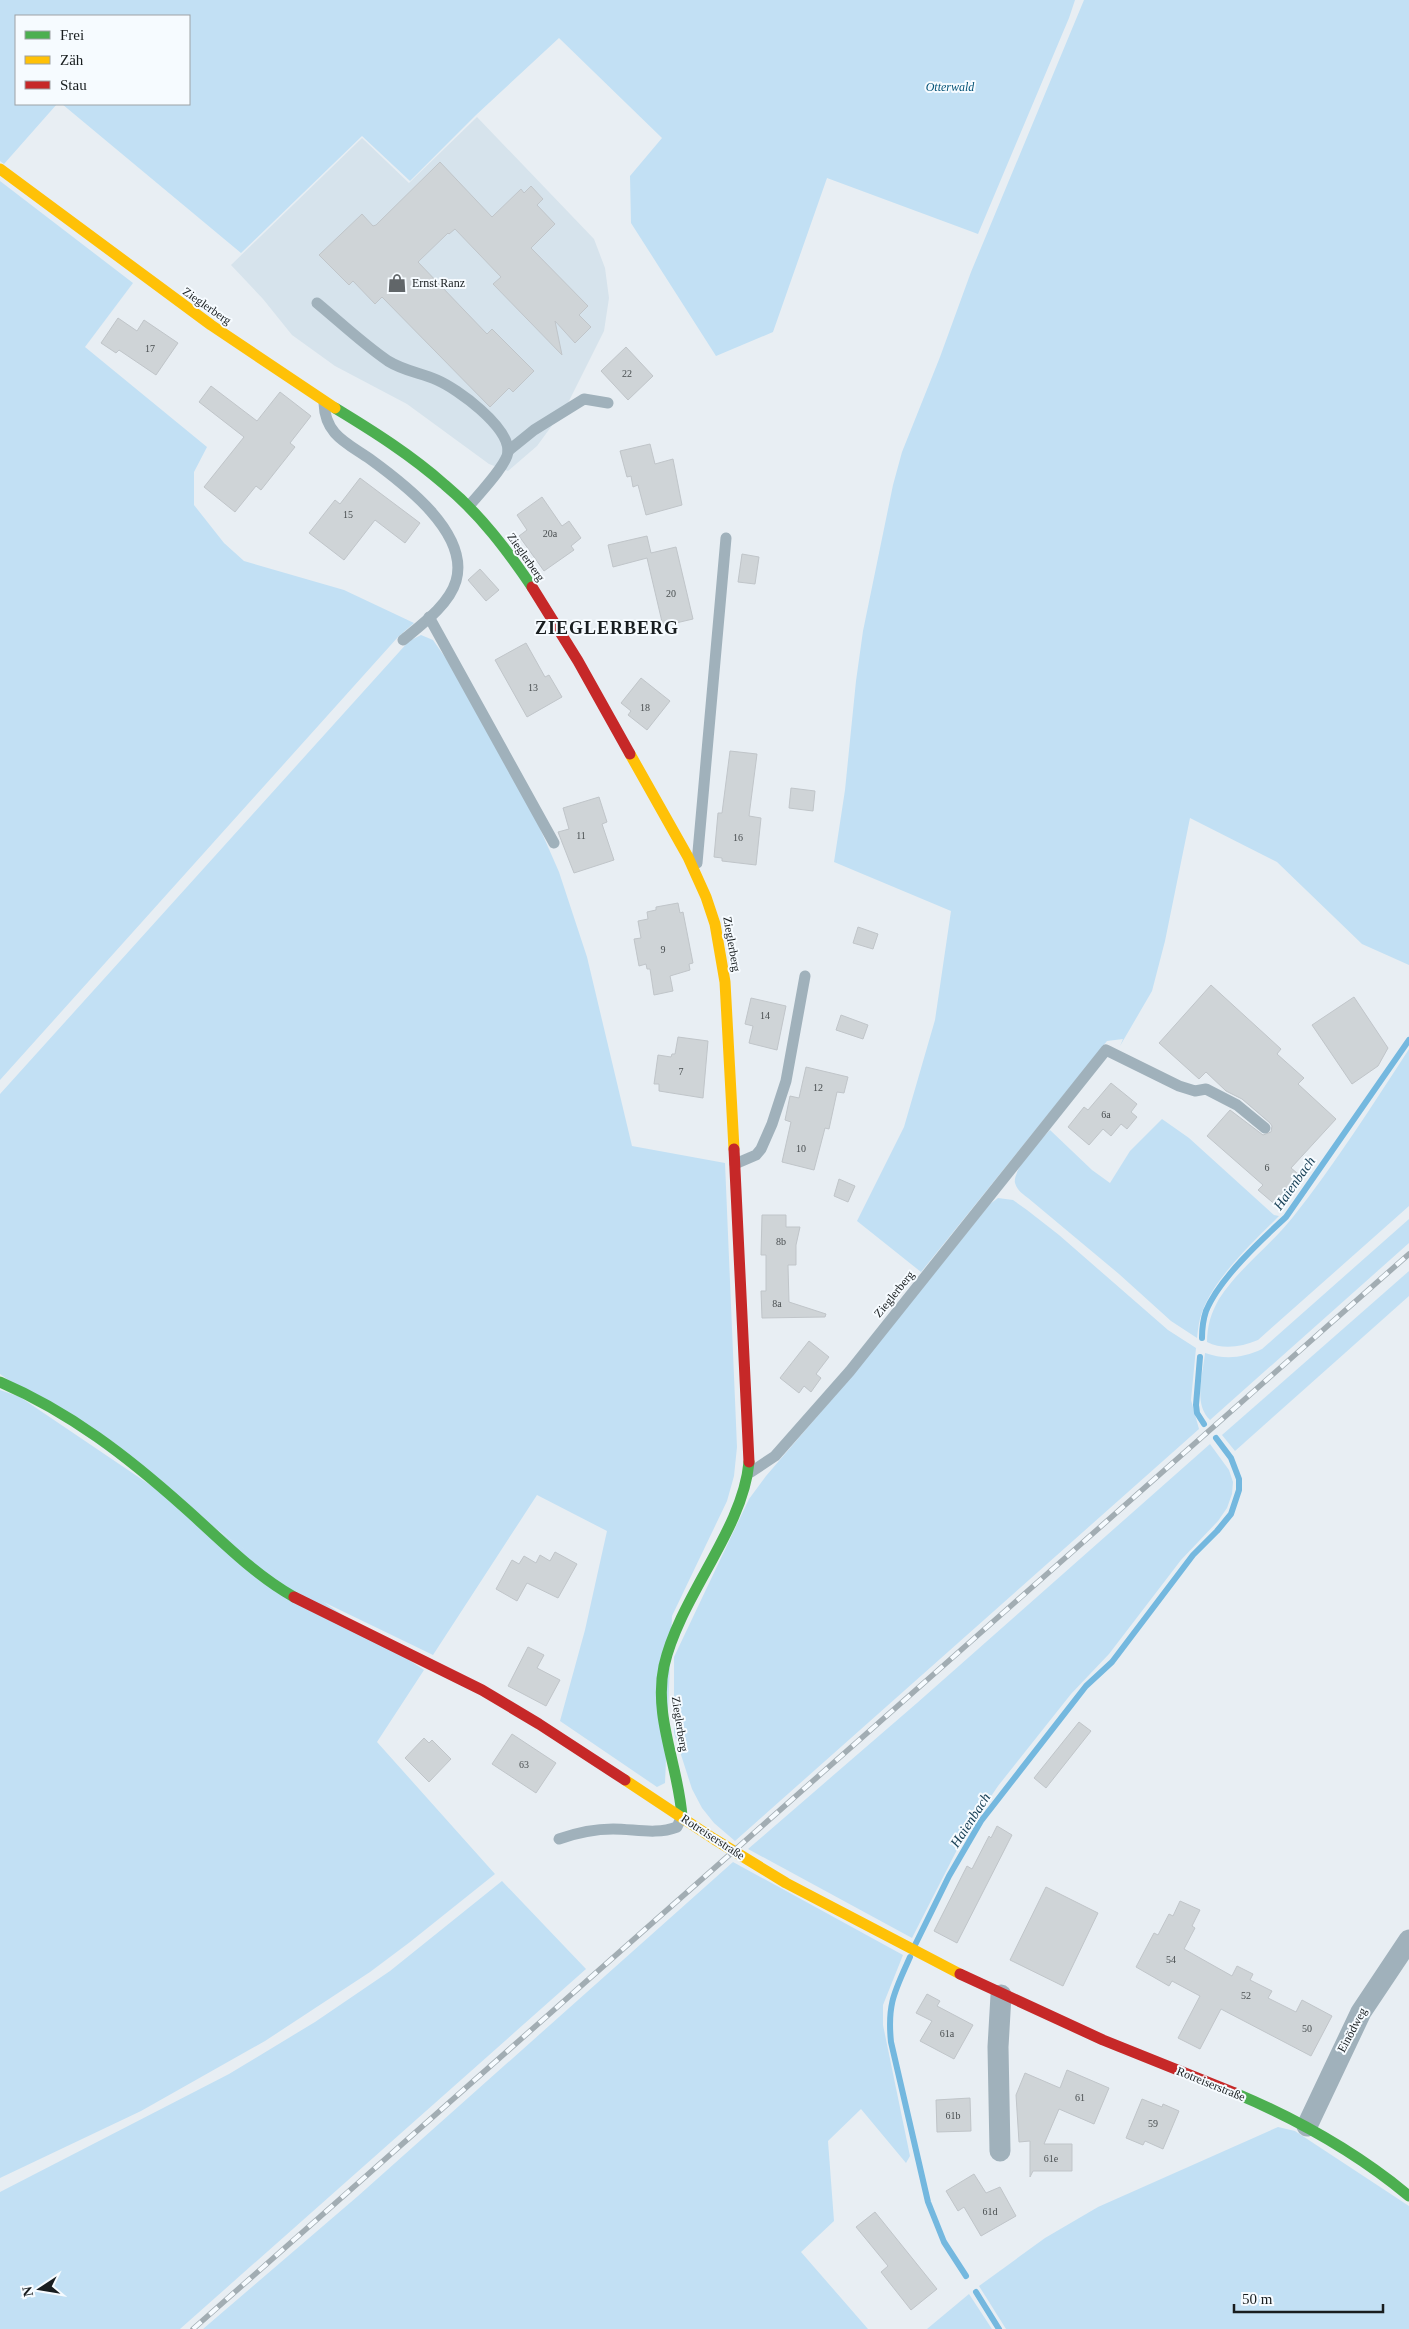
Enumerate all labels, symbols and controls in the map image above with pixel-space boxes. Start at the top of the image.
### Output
legend [15,15,190,105]
text: Frei [60,27,84,43]
text: Zäh [60,52,84,68]
text: Stau [60,77,87,93]
park label: Otterwald [926,80,975,94]
shop icon: Ernst Ranz [386,272,408,294]
place label: Ernst Ranz [412,276,465,290]
street label: Zieglerberg [180,284,234,328]
house number: 17 [145,343,155,354]
house number: 22 [622,368,632,379]
house number: 15 [343,509,353,520]
house number: 20a [543,528,558,539]
street label: Zieglerberg [504,530,548,584]
house number: 20 [666,588,676,599]
district label: ZIEGLERBERG [535,618,679,638]
house number: 13 [528,682,538,693]
house number: 18 [640,702,650,713]
house number: 11 [576,830,586,841]
house number: 16 [733,832,743,843]
street label: Zieglerberg [720,915,744,973]
house number: 9 [661,944,666,955]
house number: 14 [760,1010,770,1021]
house number: 7 [679,1066,684,1077]
house number: 12 [813,1082,823,1093]
house number: 6a [1101,1109,1111,1120]
house number: 10 [796,1143,806,1154]
water label: Haienbach [1270,1154,1318,1214]
house number: 6 [1265,1162,1270,1173]
house number: 8b [776,1236,786,1247]
street label: Zieglerberg [871,1268,917,1320]
house number: 8a [772,1298,782,1309]
street label: Zieglerberg [669,1695,691,1753]
house number: 63 [519,1759,529,1770]
water label: Haienbach [947,1790,993,1851]
street label: Rotreiserstraße [679,1811,747,1863]
house number: 54 [1166,1954,1176,1965]
house number: 52 [1241,1990,1251,2001]
street label: Einödweg [1334,2005,1370,2055]
house number: 50 [1302,2023,1312,2034]
house number: 61a [940,2028,955,2039]
street label: Rotreiserstraße [1175,2064,1247,2104]
house number: 61 [1075,2092,1085,2103]
house number: 61b [946,2110,961,2121]
house number: 59 [1148,2118,1158,2129]
house number: 61e [1044,2153,1059,2164]
house number: 61d [983,2206,998,2217]
north arrow [15,2264,65,2314]
scale bar [1234,2282,1383,2314]
text: N [19,2285,36,2298]
text: 50 m [1242,2291,1273,2307]

